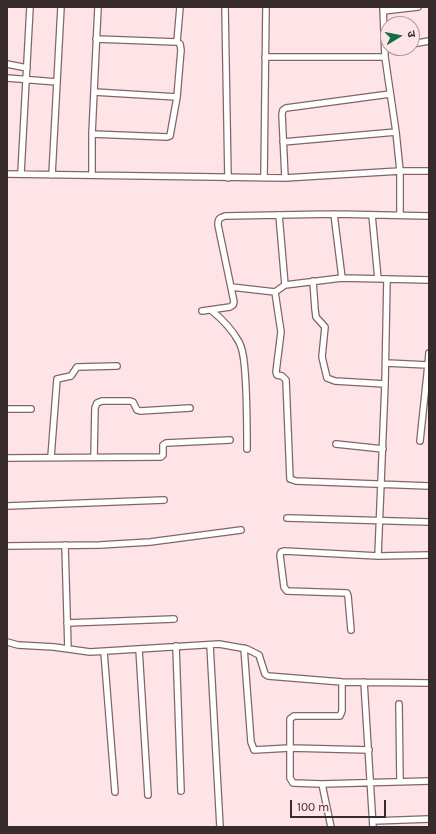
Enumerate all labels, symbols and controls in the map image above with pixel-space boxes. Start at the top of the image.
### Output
north arrow [380,16,420,56]
text: उ [404,30,418,38]
scale bar [292,792,388,818]
text: 100 m [297,800,329,814]

